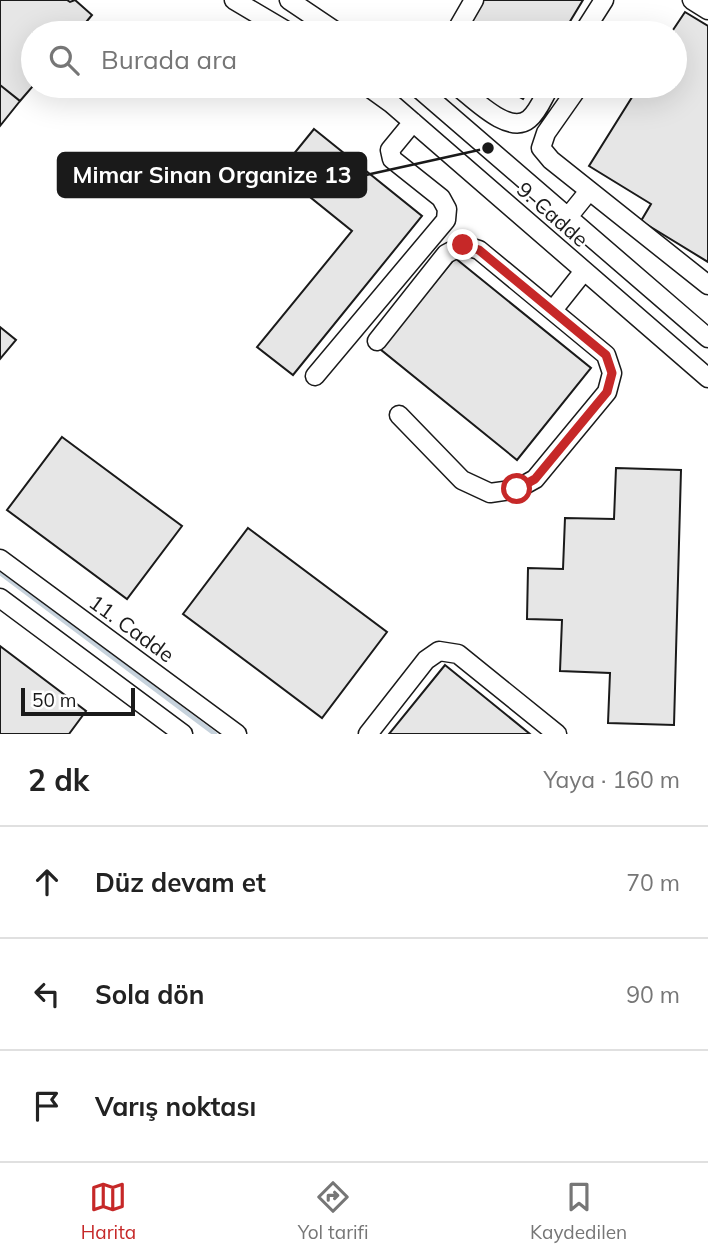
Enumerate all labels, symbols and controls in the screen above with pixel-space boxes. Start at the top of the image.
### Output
search box [21,21,687,98]
icon: search [45,41,83,79]
text: Burada ara [101,43,237,76]
callout: Mimar Sinan Organize 13 [58,153,366,197]
text: Mimar Sinan Organize 13 [72,160,352,189]
street label: 9. Cadde [512,176,594,252]
route end [447,229,478,260]
route start [501,473,532,504]
street label: 11. Cadde [84,588,180,668]
scale bar [21,685,135,717]
text: 50 m [32,688,76,712]
text: 2 dk [28,761,89,799]
text: Yaya · 160 m [543,765,680,794]
icon: ahead [28,863,66,901]
text: Düz devam et [95,866,266,899]
text: 70 m [626,868,680,897]
icon: left [28,975,66,1013]
text: Sola dön [95,978,204,1011]
text: 90 m [626,980,680,1009]
icon: arrive [28,1087,66,1125]
text: Varış noktası [95,1090,256,1123]
tab: Harita [81,1178,136,1244]
tab: Yol tarifi [298,1178,369,1244]
tab: Kaydedilen [530,1178,627,1244]

